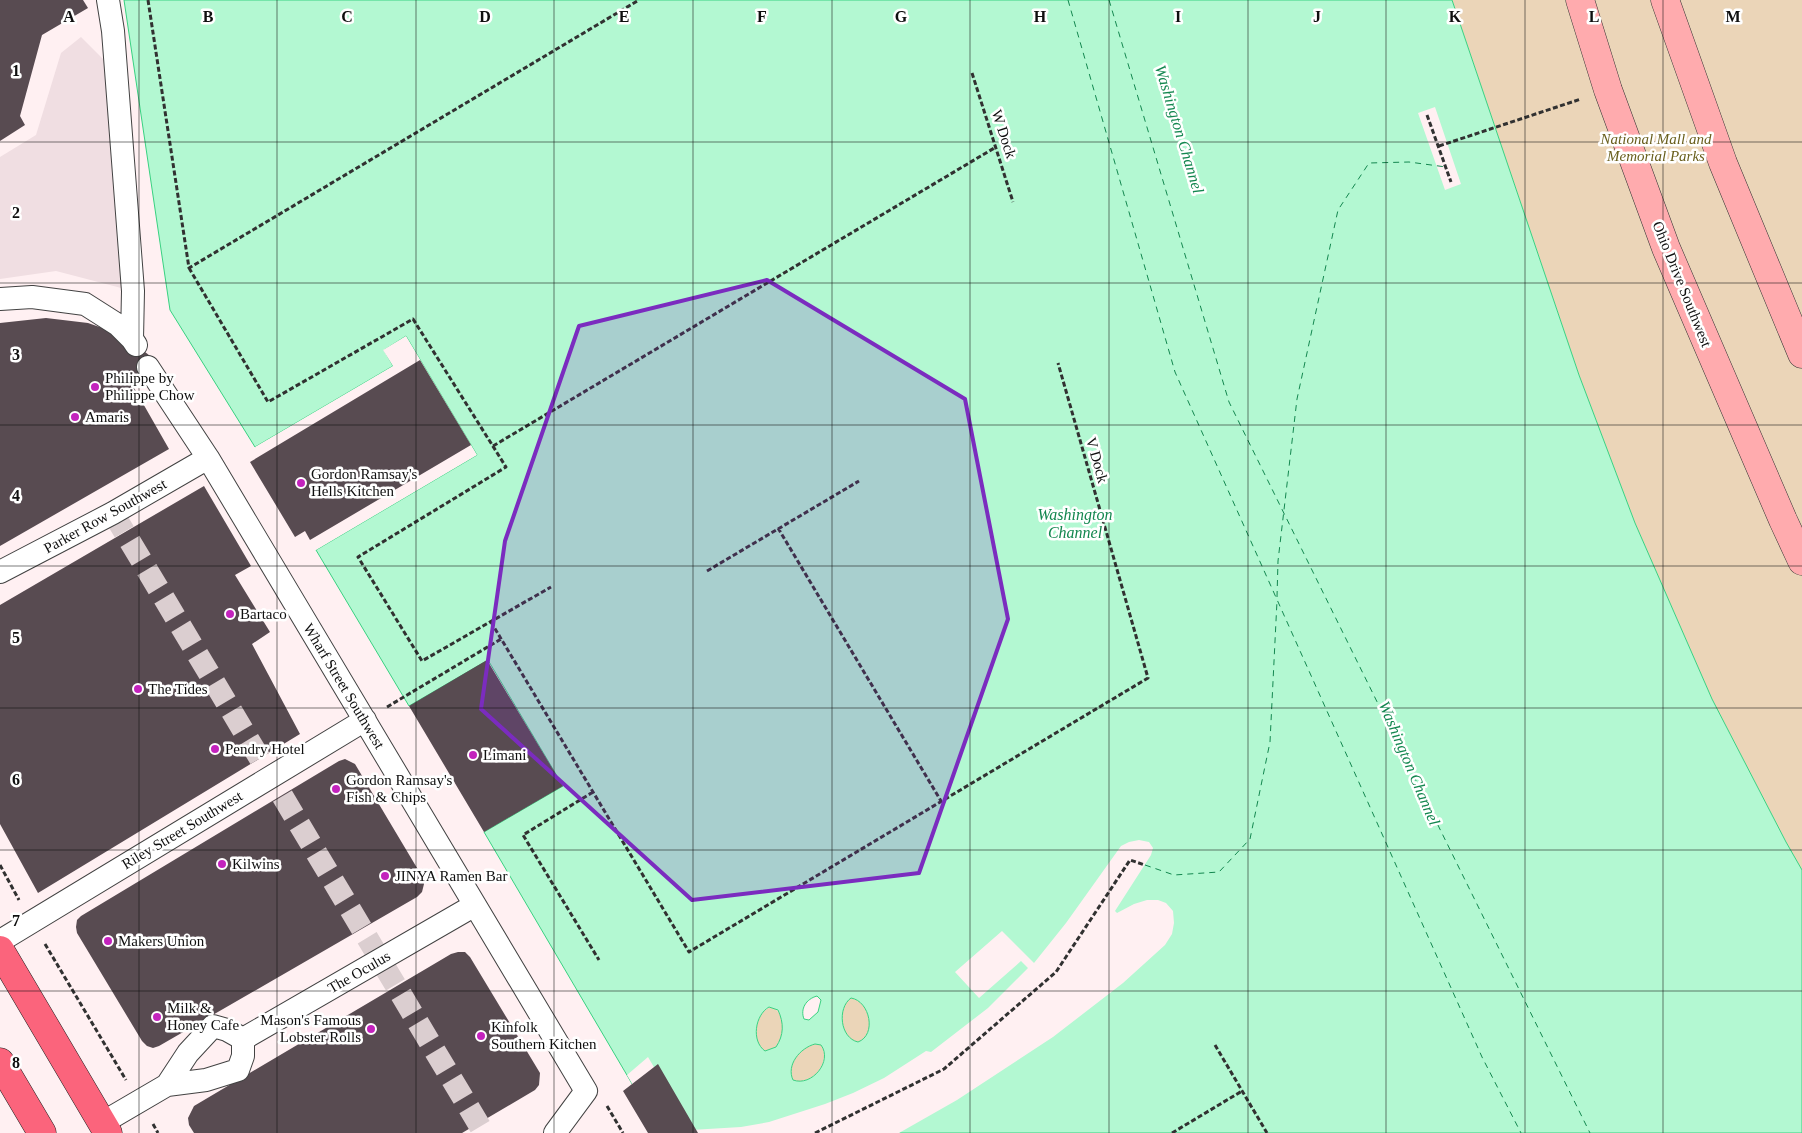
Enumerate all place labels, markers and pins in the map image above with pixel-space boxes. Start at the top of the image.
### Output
place label: Philippe by Philippe Chow [105,370,195,403]
marker: Philippe by Philippe Chow [89,381,101,393]
place label: Amaris [85,409,129,425]
marker: Amaris [69,411,81,423]
place label: Gordon Ramsay's Hells Kitchen [311,466,418,499]
marker: Gordon Ramsay's Hells Kitchen [295,477,307,489]
place label: Bartaco [240,606,287,622]
marker: Bartaco [224,608,236,620]
place label: The Tides [148,681,208,697]
marker: The Tides [132,683,144,695]
place label: Pendry Hotel [225,741,305,757]
marker: Pendry Hotel [209,743,221,755]
place label: Limani [483,747,526,763]
marker: Limani [467,749,479,761]
place label: Gordon Ramsay's Fish & Chips [346,772,453,805]
marker: Gordon Ramsay's Fish & Chips [330,783,342,795]
place label: Kilwins [232,856,280,872]
marker: Kilwins [216,858,228,870]
place label: JINYA Ramen Bar [395,868,508,884]
marker: JINYA Ramen Bar [379,870,391,882]
place label: Makers Union [118,933,205,949]
marker: Makers Union [102,935,114,947]
place label: Milk & Honey Cafe [167,1000,239,1033]
marker: Milk & Honey Cafe [151,1011,163,1023]
place label: Mason's Famous Lobster Rolls [260,1012,361,1045]
place label: Kinfolk Southern Kitchen [491,1019,597,1052]
marker: Mason's Famous Lobster Rolls [365,1023,377,1035]
marker: Kinfolk Southern Kitchen [475,1030,487,1042]

